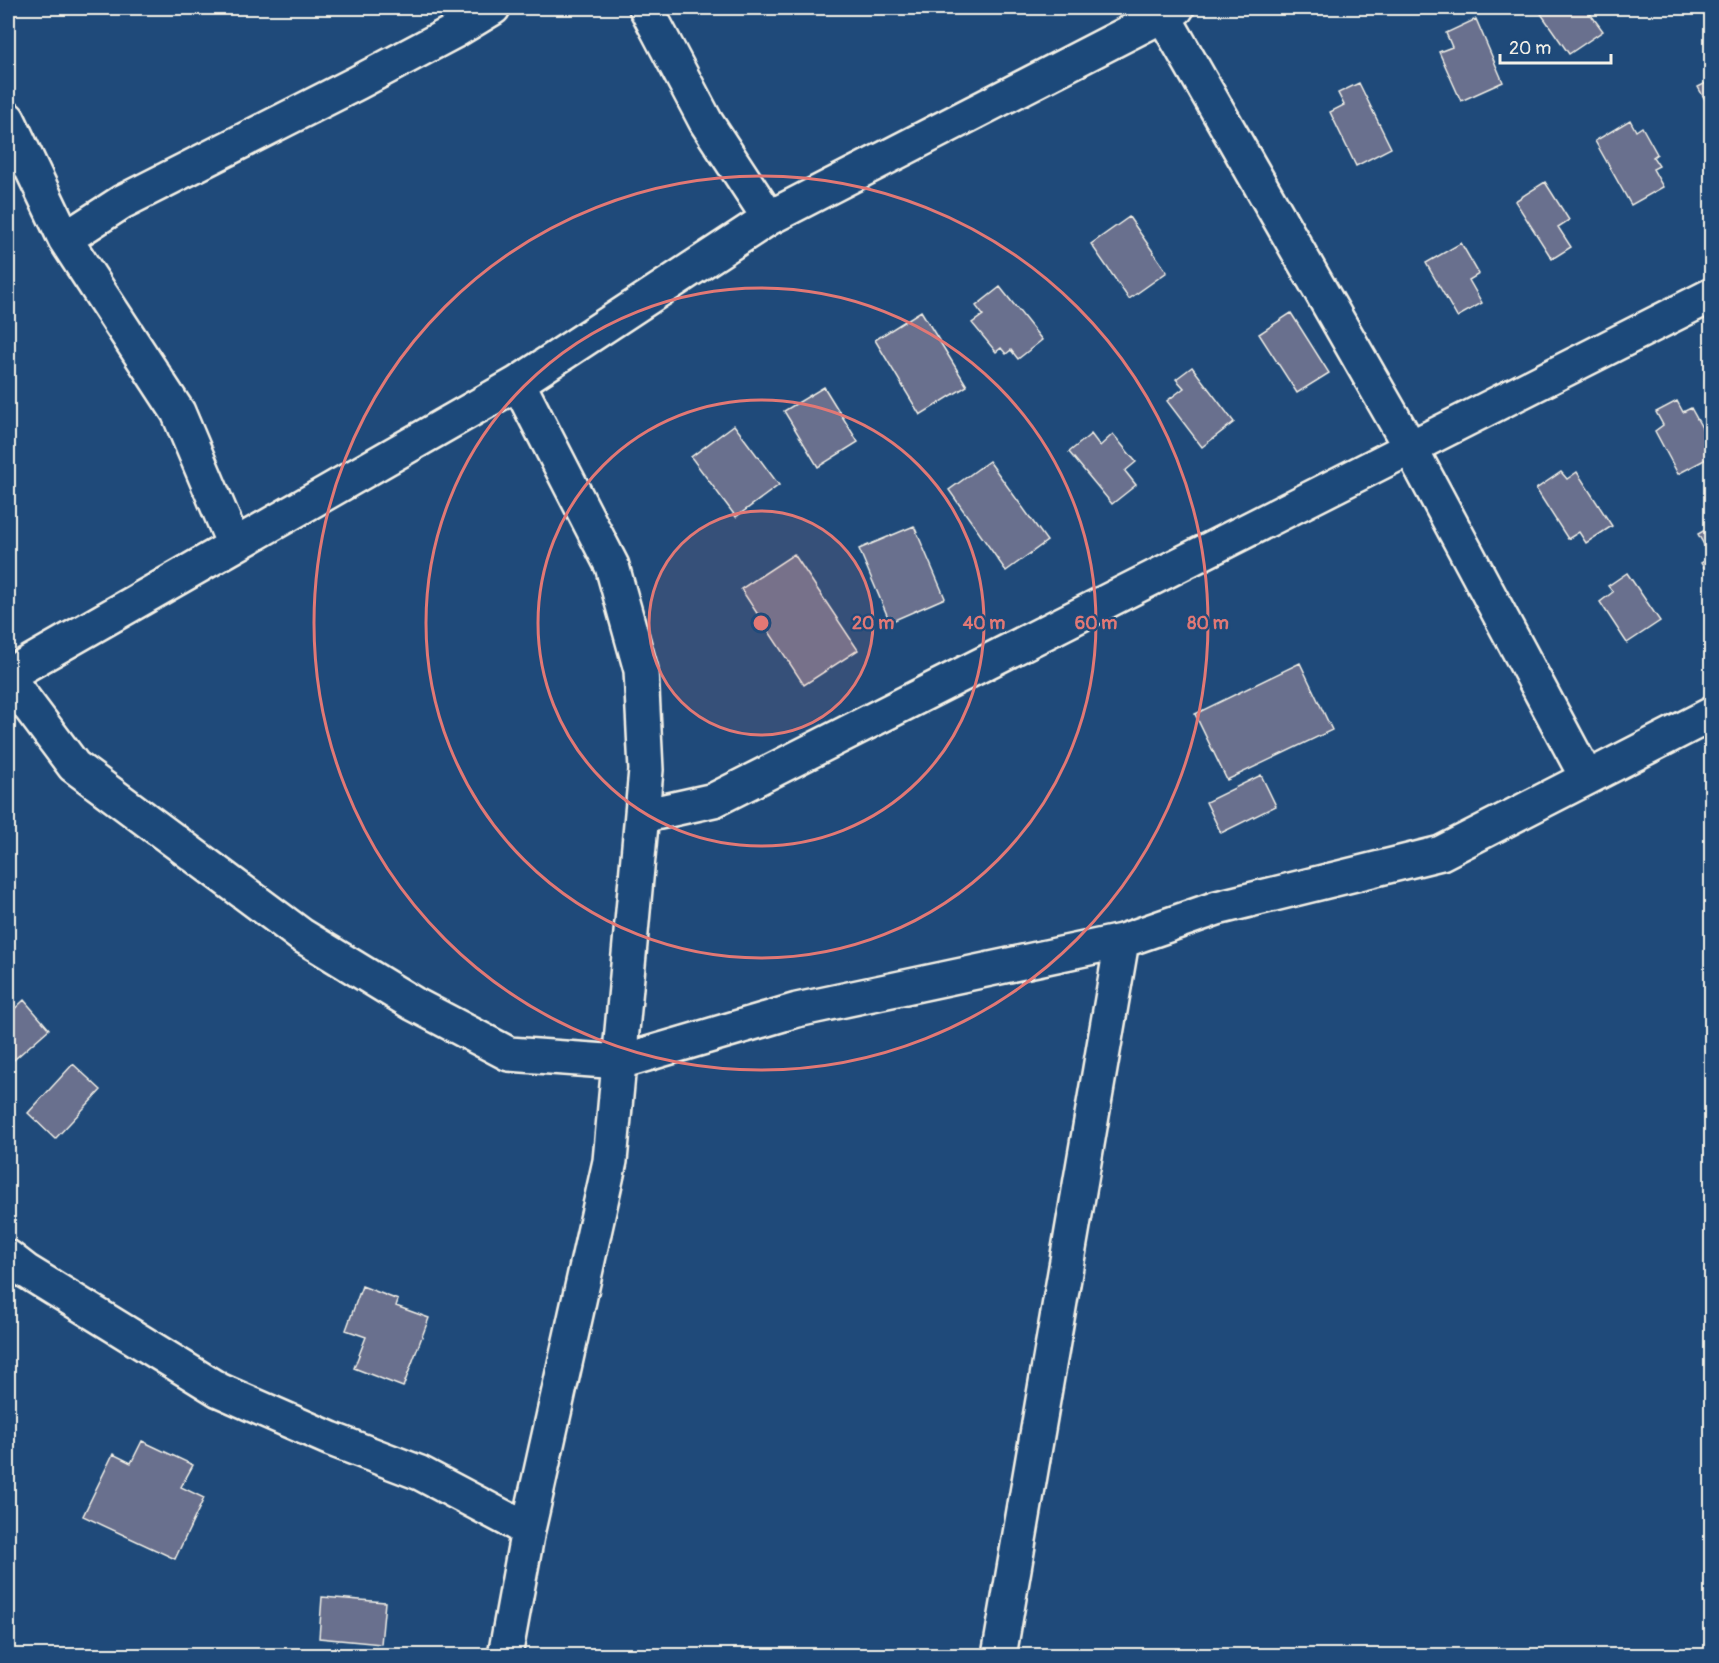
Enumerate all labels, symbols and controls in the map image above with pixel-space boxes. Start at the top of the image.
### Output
scale bar [1500,27,1611,65]
text: 20 m [1509,37,1551,60]
text: 20 m [852,612,894,635]
text: 40 m [963,612,1005,635]
text: 60 m [1075,612,1117,635]
text: 80 m [1187,612,1229,635]
centre of rings [751,613,771,633]

